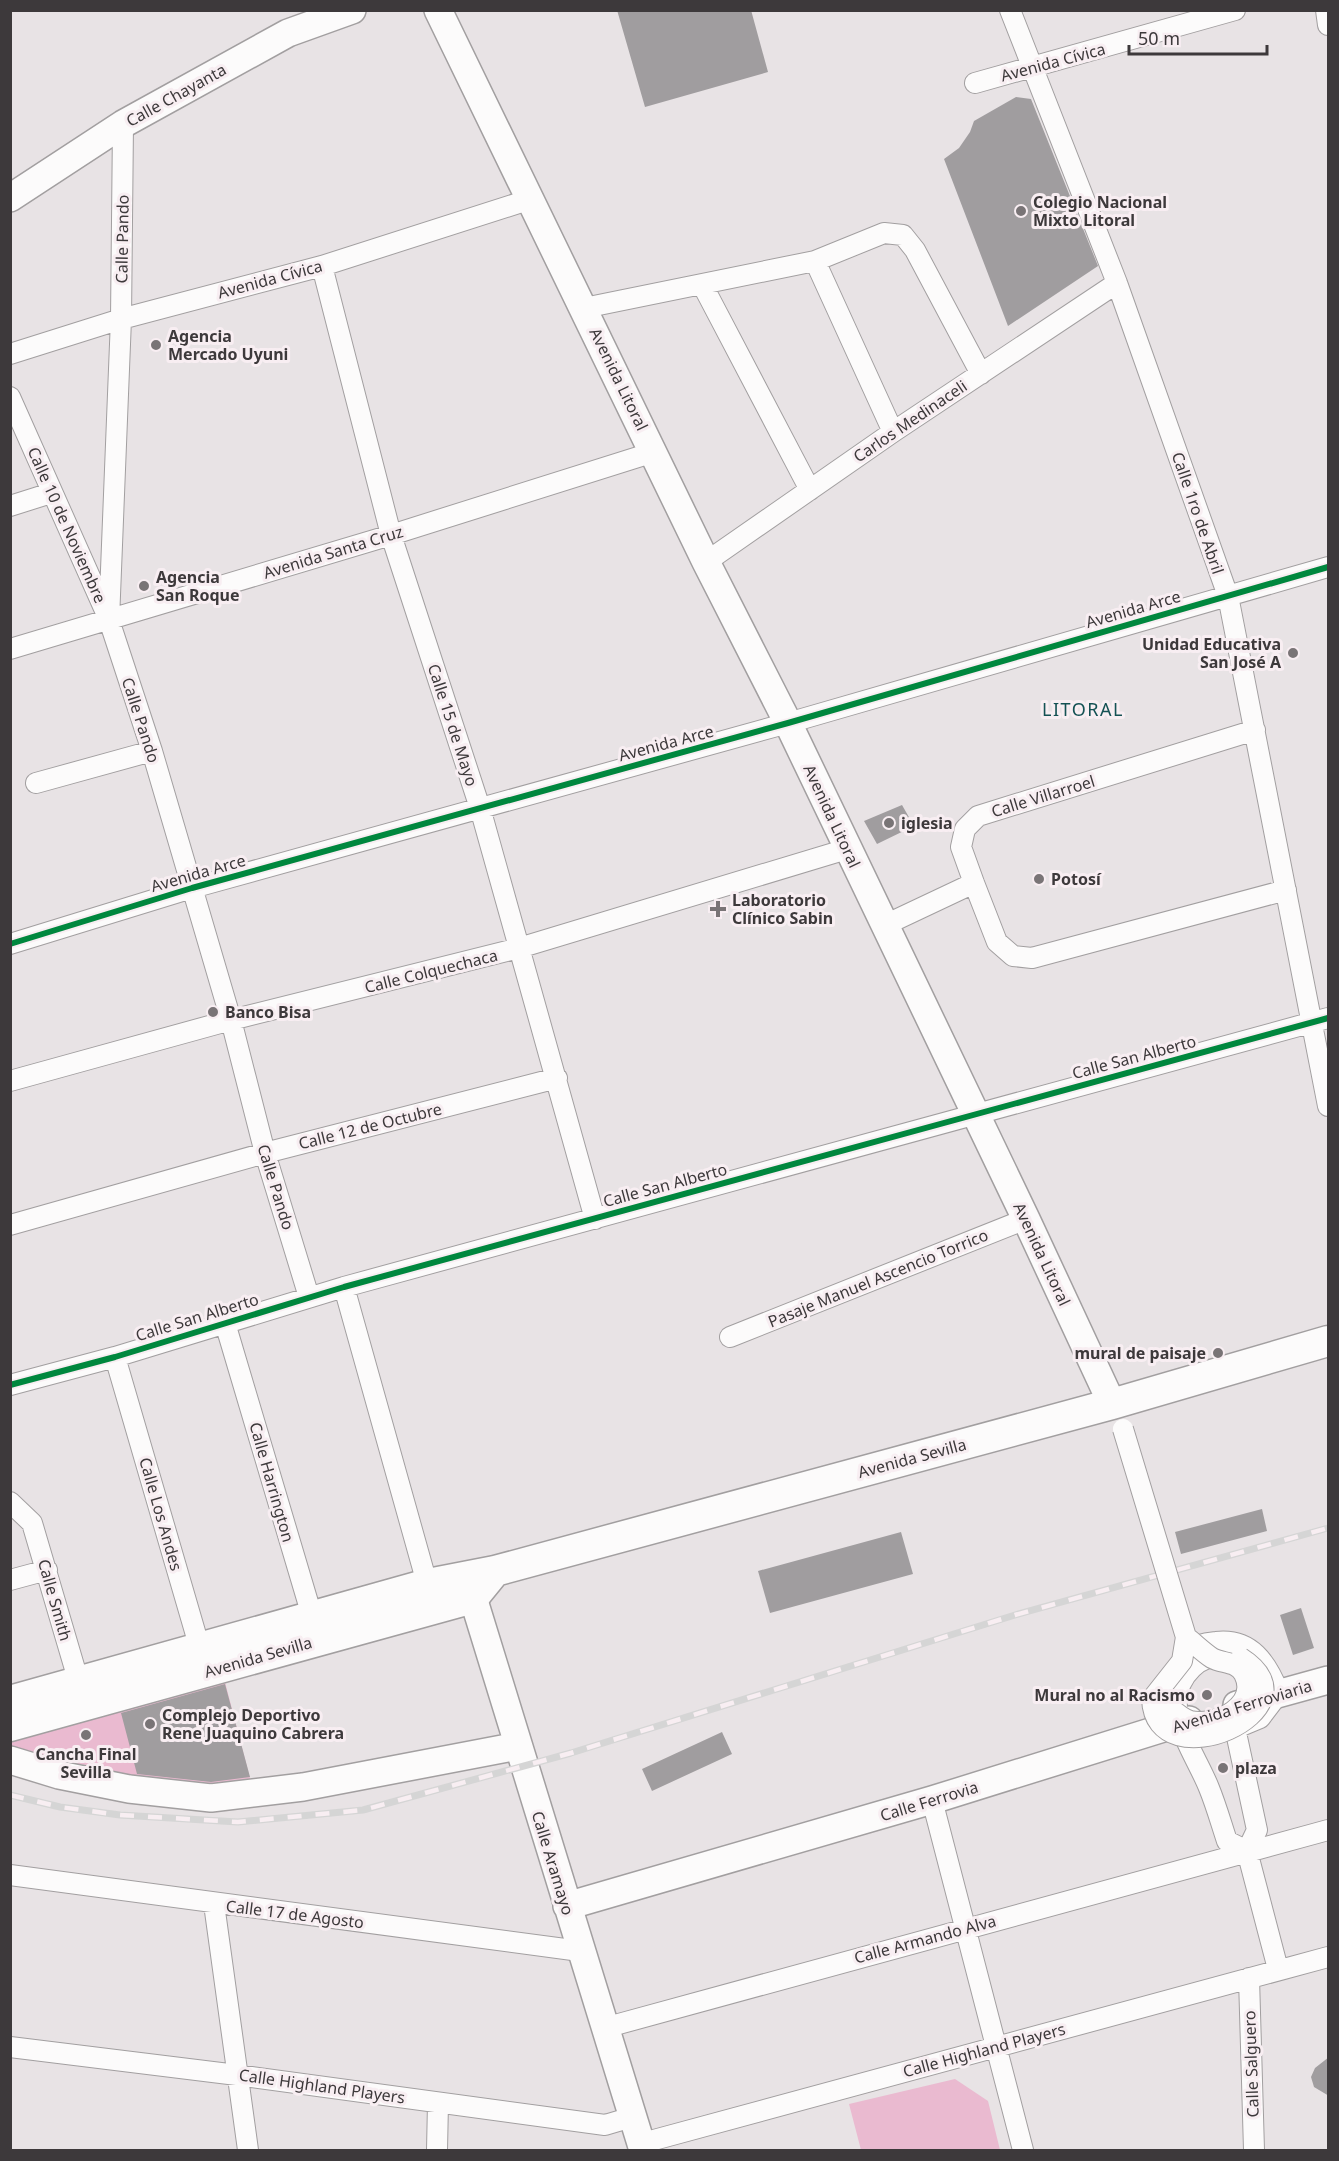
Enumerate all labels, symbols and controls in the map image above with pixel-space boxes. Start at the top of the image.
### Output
scale bar [1129,18,1267,56]
text: 50 m [1138,26,1180,50]
street label: Avenida Cívica [998,37,1108,87]
street label: Calle Chayanta [122,58,230,132]
place label: Colegio Nacional Mixto Litoral [1033,191,1167,231]
street label: Calle Pando [110,195,134,283]
marker: Colegio Nacional Mixto Litoral [1014,204,1028,218]
street label: Avenida Cívica [215,254,325,304]
street label: Avenida Litoral [585,324,653,434]
place label: Agencia Mercado Uyuni [168,325,288,365]
marker: Agencia Mercado Uyuni [149,338,163,352]
street label: Carlos Medinaceli [849,375,971,467]
street label: Calle 10 de Noviembre [23,443,111,607]
street label: Calle 1ro de Abril [1167,449,1229,577]
street label: Avenida Santa Cruz [260,520,406,584]
place label: Agencia San Roque [156,566,240,606]
marker: Agencia San Roque [137,579,151,593]
street label: Avenida Arce [1083,585,1183,633]
place label: Unidad Educativa San José A [1142,633,1282,673]
marker: Unidad Educativa San José A [1286,646,1300,660]
street label: Calle 15 de Mayo [423,661,483,789]
street label: Calle Pando [117,674,165,766]
district label: LITORAL [1042,697,1124,721]
street label: Avenida Arce [616,720,716,766]
street label: Avenida Litoral [798,761,866,871]
street label: Calle Villarroel [989,770,1097,822]
place label: iglesia [901,812,953,834]
marker: iglesia [882,816,896,830]
street label: Avenida Arce [148,849,248,897]
place label: Potosí [1051,868,1102,890]
marker: Potosí [1032,872,1046,886]
place label: Laboratorio Clínico Sabin [732,889,833,929]
marker: Laboratorio Clínico Sabin [709,900,727,918]
street label: Calle Colquechaca [362,944,500,998]
place label: Banco Bisa [225,1001,311,1023]
marker: Banco Bisa [206,1005,220,1019]
street label: Calle San Alberto [1070,1030,1198,1084]
street label: Calle 12 de Octubre [296,1098,444,1154]
street label: Calle Pando [253,1141,299,1233]
street label: Calle San Alberto [601,1158,729,1212]
street label: Avenida Litoral [1008,1199,1076,1309]
street label: Pasaje Manuel Ascencio Torrico [765,1224,991,1332]
street label: Calle San Alberto [133,1288,261,1346]
place label: mural de paisaje [1074,1342,1206,1364]
marker: mural de paisaje [1211,1346,1225,1360]
street label: Calle Harrington [244,1419,300,1545]
street label: Avenida Sevilla [855,1433,969,1483]
street label: Calle Los Andes [134,1455,188,1573]
street label: Calle Smith [33,1557,77,1643]
street label: Avenida Sevilla [201,1631,315,1683]
street label: Avenida Ferroviaria [1169,1674,1315,1738]
place label: Mural no al Racismo [1034,1684,1195,1706]
marker: Mural no al Racismo [1200,1688,1214,1702]
place label: Complejo Deportivo Rene Juaquino Cabrera [162,1704,344,1744]
marker: Complejo Deportivo Rene Juaquino Cabrera [143,1717,157,1731]
marker: Cancha Final Sevilla [79,1728,93,1742]
place label: Cancha Final Sevilla [36,1743,136,1783]
place label: plaza [1235,1757,1277,1779]
marker: plaza [1216,1761,1230,1775]
street label: Calle Ferrovia [877,1776,981,1826]
street label: Calle Aramayo [527,1808,579,1918]
street label: Calle 17 de Agosto [225,1895,365,1933]
street label: Calle Armando Alva [851,1909,999,1969]
street label: Calle Salguero [1238,2010,1264,2118]
street label: Calle Highland Players [900,2018,1068,2082]
street label: Calle Highland Players [238,2063,406,2109]

